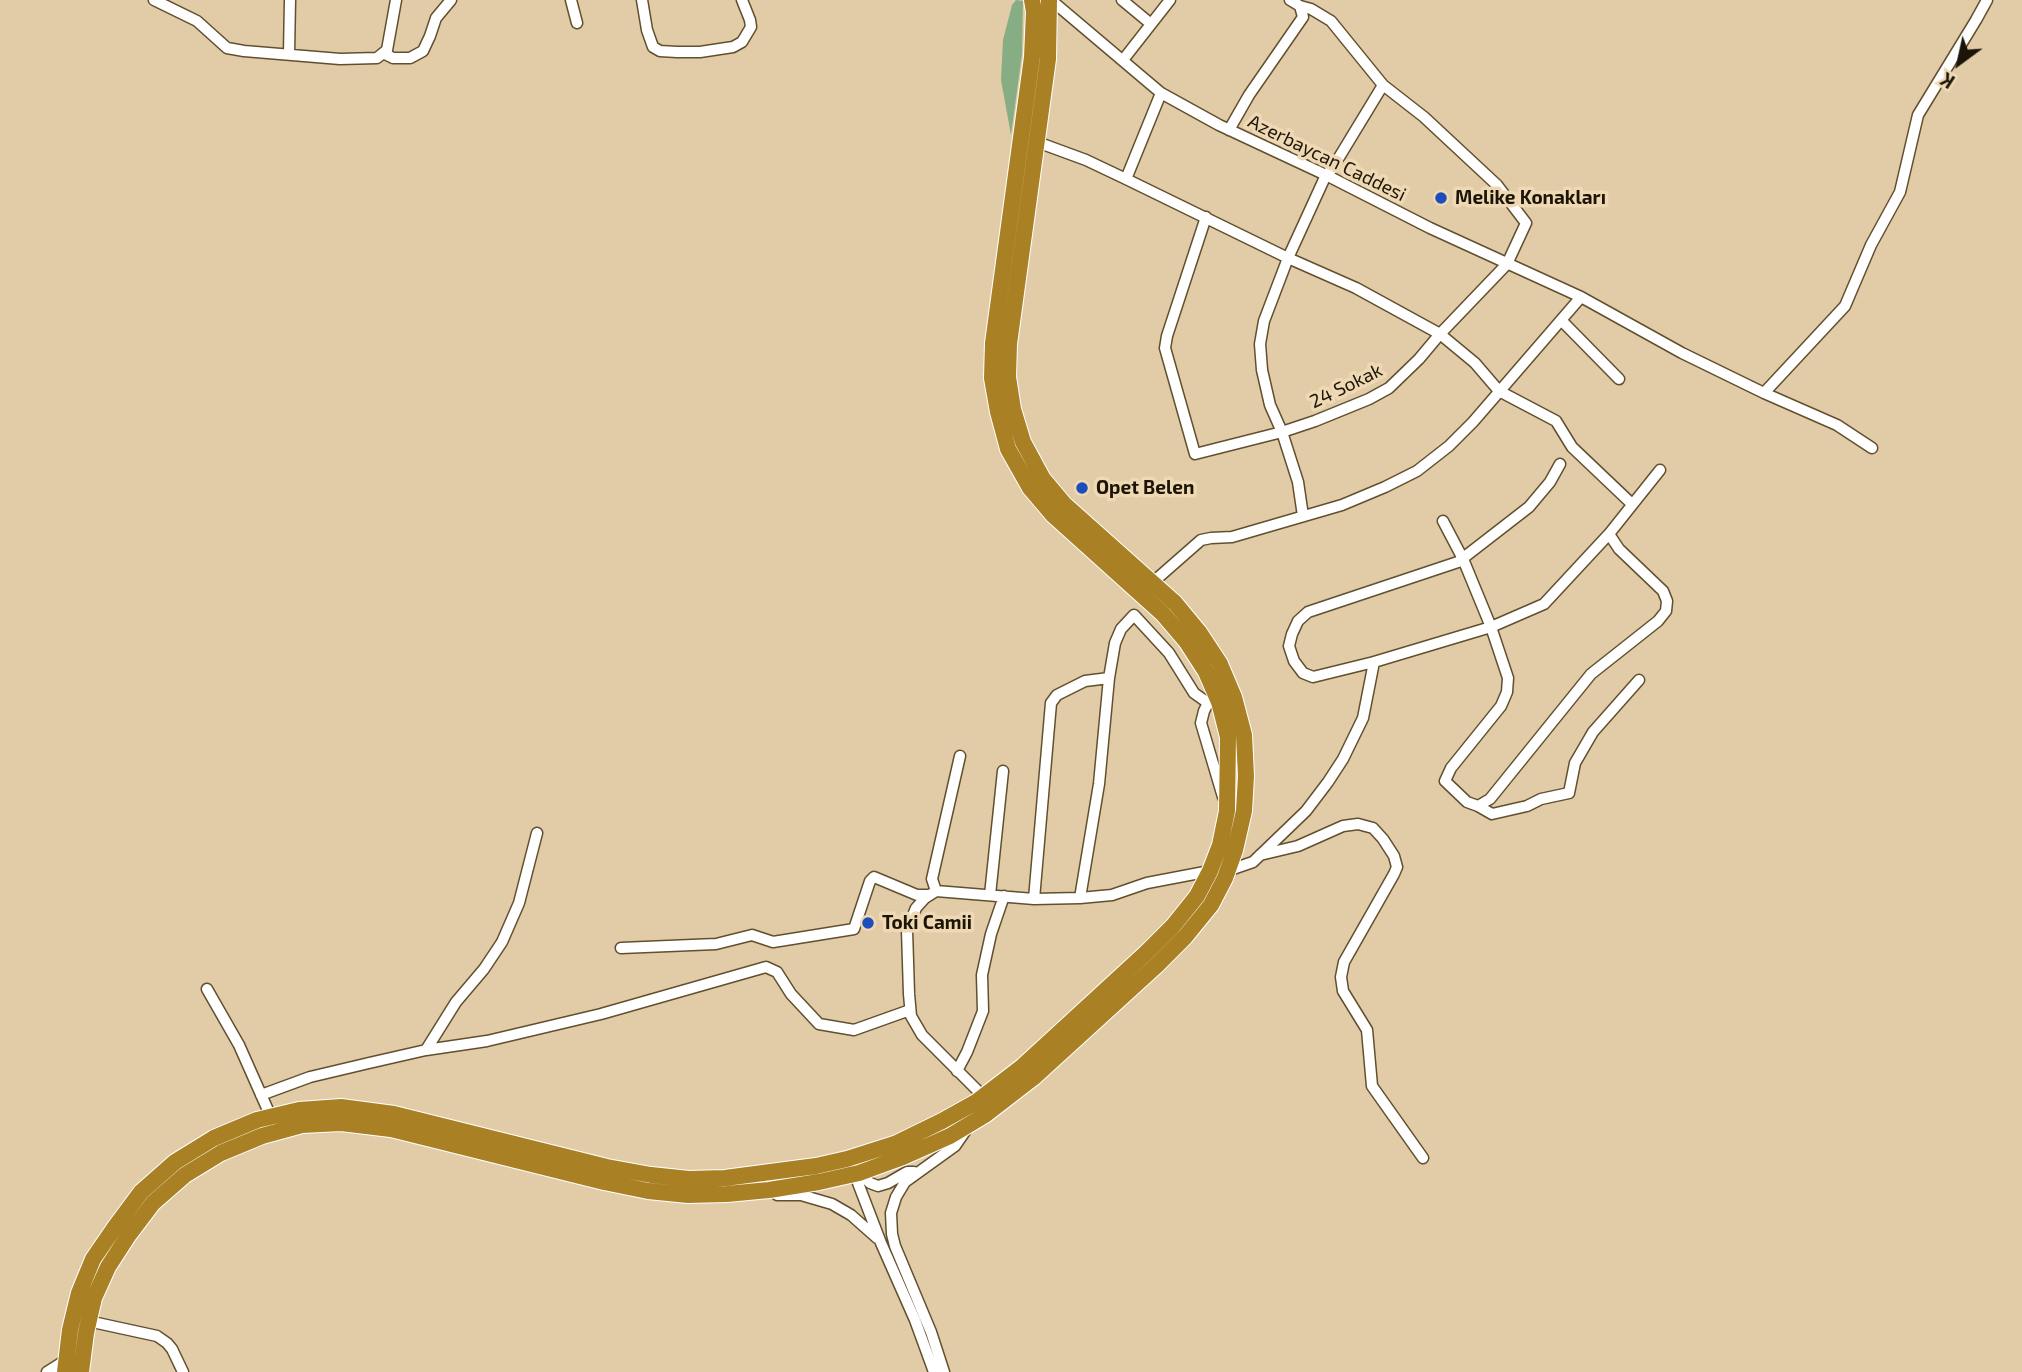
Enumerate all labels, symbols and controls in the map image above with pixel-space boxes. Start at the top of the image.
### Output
north arrow [1924,28,1994,98]
text: K [1936,68,1959,94]
street label: Azerbaycan Caddesi [1244,110,1410,206]
place label: Melike Konakları [1455,187,1606,209]
marker: Melike Konakları [1433,190,1449,206]
street label: 24 Sokak [1306,359,1386,413]
place label: Opet Belen [1096,477,1194,499]
marker: Opet Belen [1074,480,1090,496]
place label: Toki Camii [882,912,972,934]
marker: Toki Camii [860,915,876,931]

